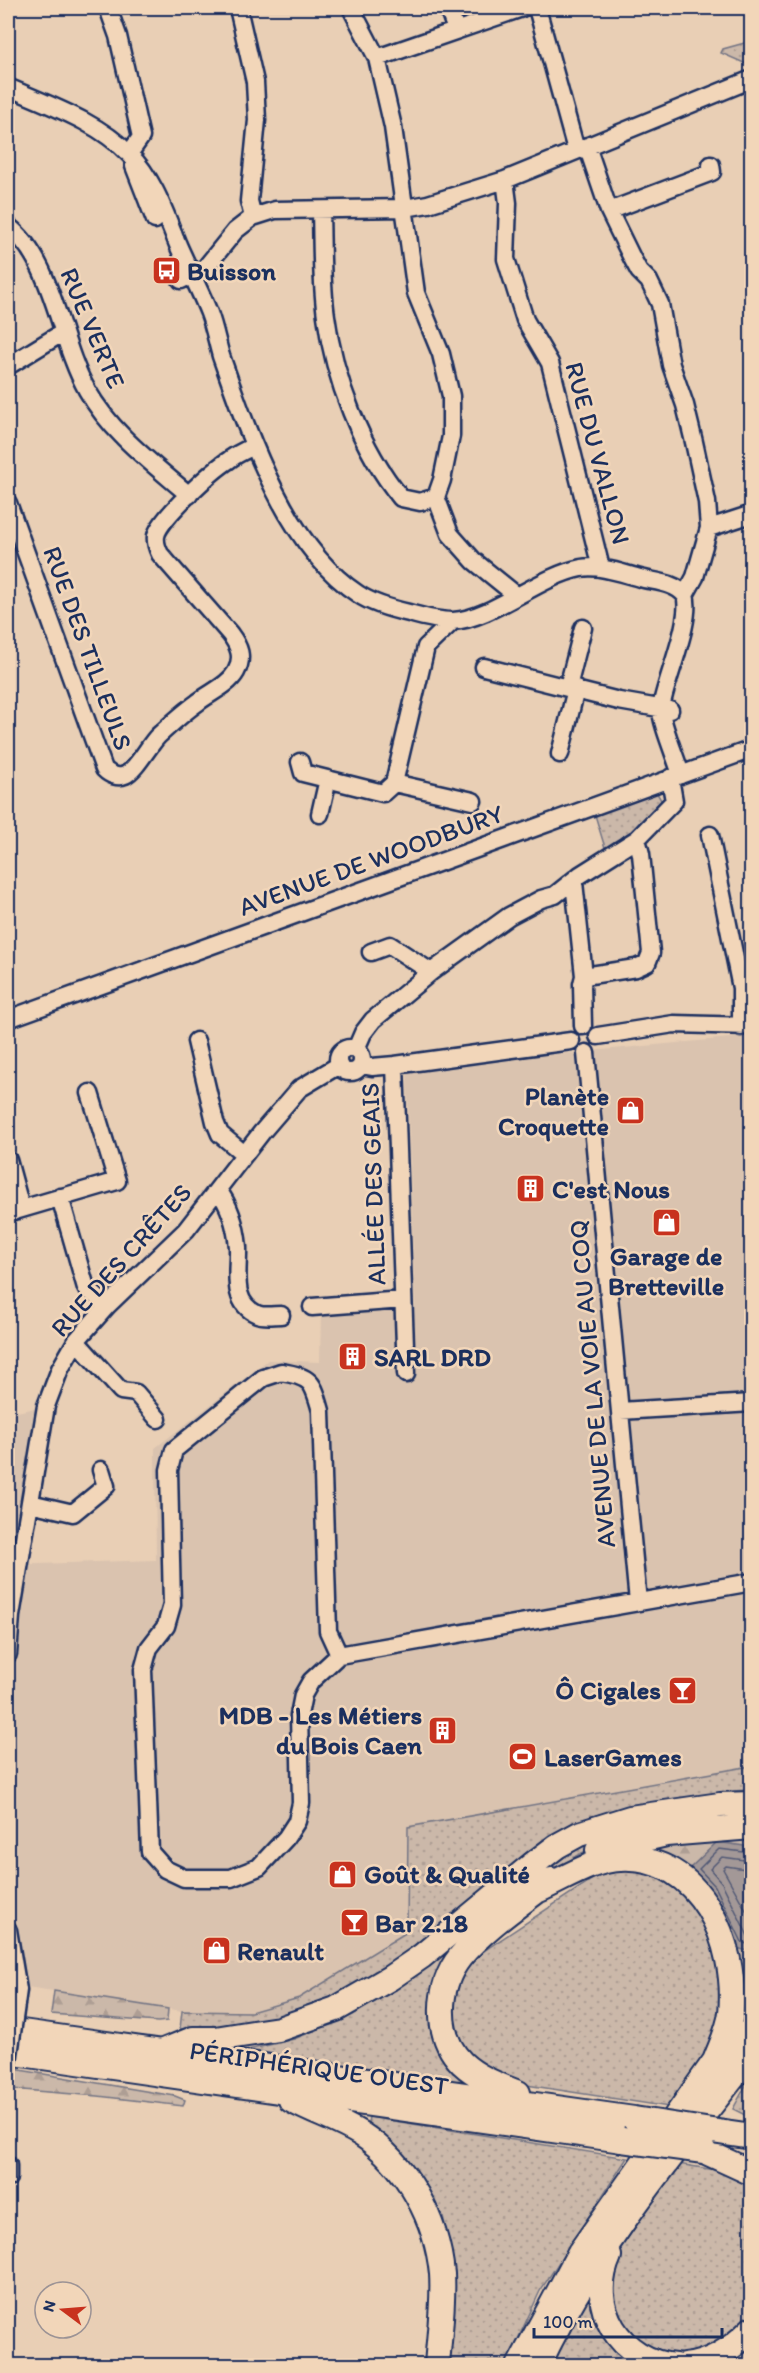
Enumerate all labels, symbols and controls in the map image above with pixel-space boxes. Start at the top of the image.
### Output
bus stop icon: Buisson [150,255,182,287]
place label: Buisson [187,255,276,287]
street label: RUE VERTE [53,263,133,393]
street label: RUE DU VALLON [558,358,638,548]
street label: RUE DES TILLEULS [36,542,140,754]
street label: AVENUE DE WOODBURY [234,797,508,923]
place label: Planète Croquette [498,1080,609,1142]
street label: ALLÉE DES GEAIS [353,1082,393,1286]
shop icon: Planète Croquette [614,1095,646,1127]
building icon: C'est Nous [515,1173,547,1205]
place label: C'est Nous [552,1173,670,1205]
street label: RUE DES CRÊTES [44,1177,198,1343]
shop icon: Garage de Bretteville [650,1206,682,1238]
street label: AVENUE DE LA VOIE AU COQ [562,1219,622,1549]
place label: Garage de Bretteville [608,1240,724,1302]
building icon: SARL DRD [337,1341,369,1373]
place label: SARL DRD [374,1341,491,1373]
place label: Ô Cigales [555,1674,661,1706]
bar icon: Ô Cigales [666,1674,698,1706]
place label: MDB - Les Métiers du Bois Caen [219,1699,422,1761]
building icon: MDB - Les Métiers du Bois Caen [427,1714,459,1746]
sports icon: LaserGames [507,1741,539,1773]
place label: LaserGames [544,1741,682,1773]
shop icon: Goût & Qualité [327,1858,359,1890]
place label: Goût & Qualité [364,1858,530,1890]
bar icon: Bar 2.18 [338,1907,370,1939]
place label: Bar 2.18 [375,1907,468,1939]
shop icon: Renault [200,1935,232,1967]
place label: Renault [237,1935,324,1967]
street label: PÉRIPHÉRIQUE OUEST [187,2034,451,2102]
north arrow [33,2280,93,2340]
text: N [38,2298,60,2314]
scale bar [534,2301,722,2339]
text: 100 m [543,2311,593,2333]

